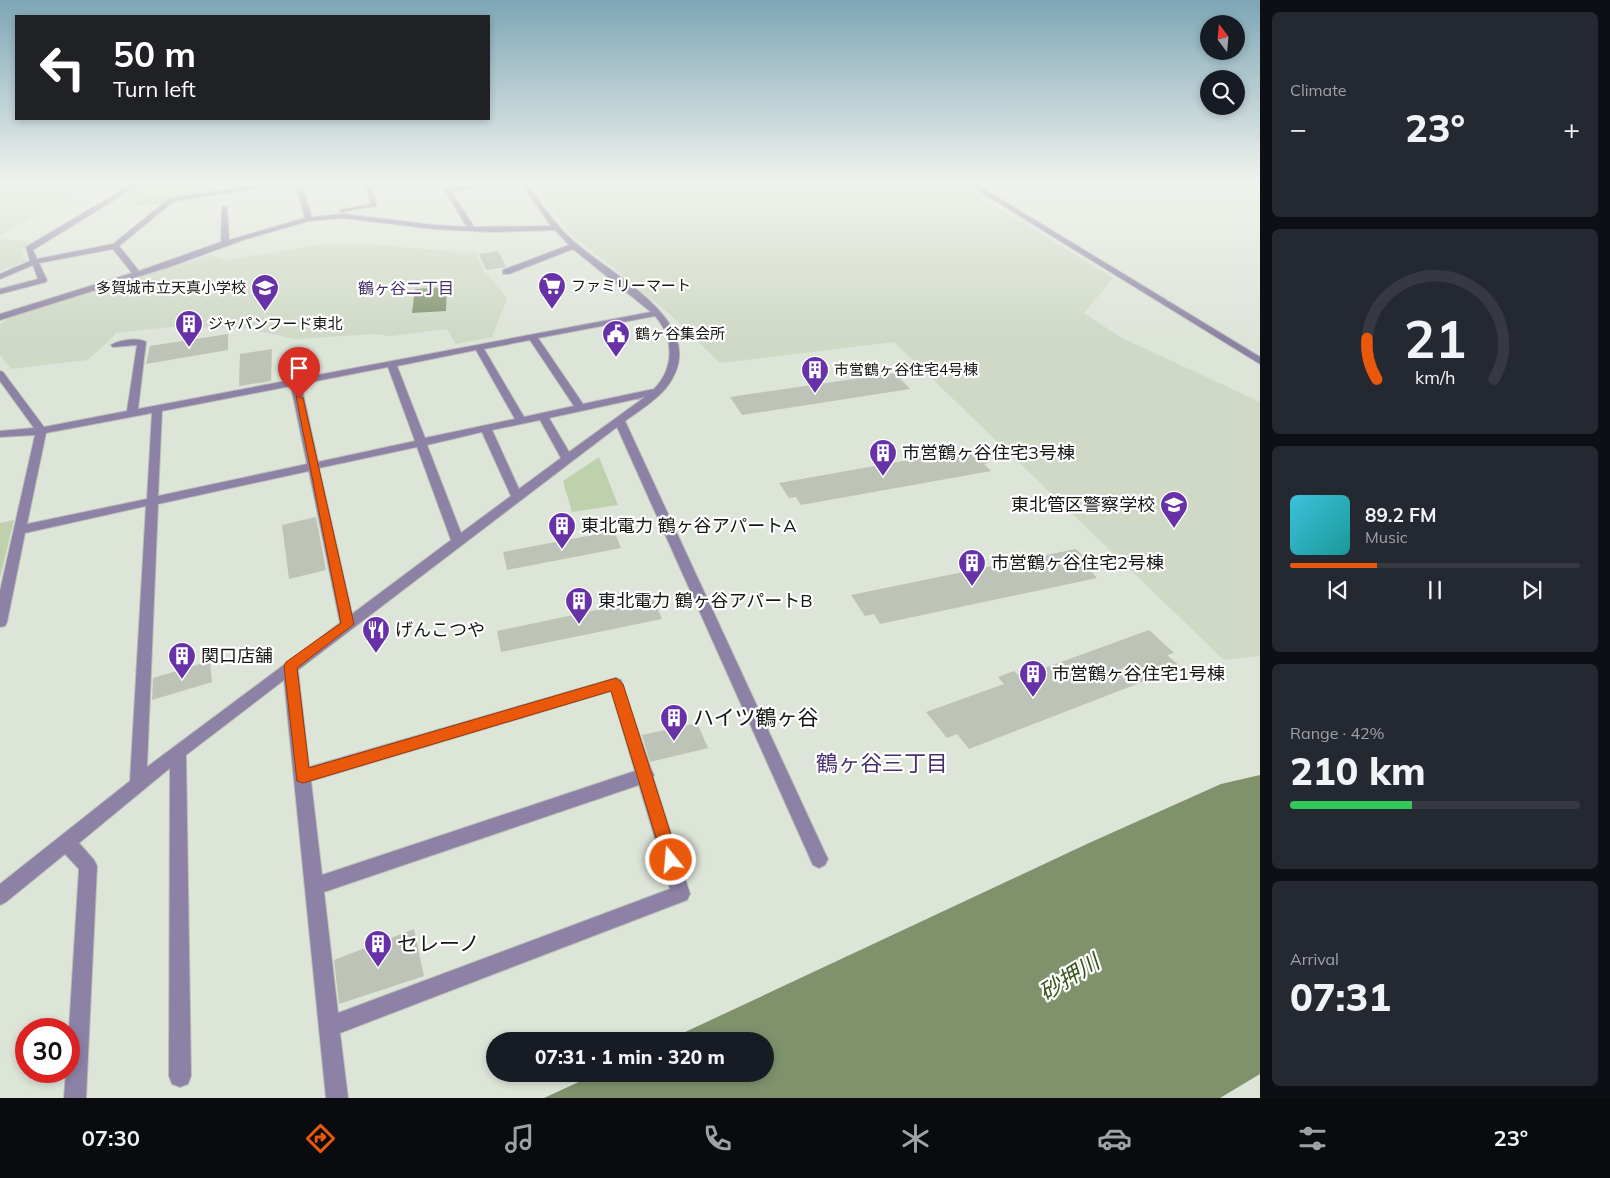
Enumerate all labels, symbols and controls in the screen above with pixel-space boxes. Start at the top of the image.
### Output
north arrow [1200,15,1245,60]
map controls [1200,15,1245,115]
text: 50 m [113,32,196,76]
icon: left [30,35,95,100]
button: search [1200,70,1245,115]
text: Turn left [113,75,196,103]
text: Climate [1290,80,1346,100]
text: 23° [1405,104,1465,152]
text: − [1290,111,1307,146]
text: + [1563,111,1580,146]
supermarket icon: ファミリーマート [537,271,567,310]
school or university icon: 多賀城市立天真小学校 [250,273,280,312]
place label: ファミリーマート [571,276,691,295]
place label: 多賀城市立天真小学校 [96,278,246,297]
district label: 鶴ヶ谷二丁目 [358,278,454,298]
text: 21 [1404,306,1466,371]
building icon: ジャパンフード東北 [174,309,204,348]
place label: ジャパンフード東北 [208,314,343,333]
public building icon: 鶴ヶ谷集会所 [601,319,631,358]
place label: 鶴ヶ谷集会所 [635,324,725,343]
pin [278,347,320,398]
icon: arrive [285,354,313,382]
building icon: 市営鶴ヶ谷住宅4号棟 [800,355,830,394]
place label: 市営鶴ヶ谷住宅4号棟 [834,360,978,379]
text: km/h [1415,366,1455,388]
building icon: 市営鶴ヶ谷住宅3号棟 [868,438,898,477]
place label: 市営鶴ヶ谷住宅3号棟 [902,441,1075,464]
school or university icon: 東北管区警察学校 [1159,490,1189,529]
place label: 東北管区警察学校 [1011,493,1155,516]
text: 89.2 FM [1365,503,1437,527]
building icon: 東北電力 鶴ヶ谷アパートA [547,511,577,550]
place label: 東北電力 鶴ヶ谷アパートA [581,514,797,537]
text: Music [1365,527,1408,547]
building icon: 市営鶴ヶ谷住宅2号棟 [957,548,987,587]
place label: 市営鶴ヶ谷住宅2号棟 [991,551,1164,574]
icon: previous [1324,576,1352,604]
icon: pause [1421,576,1449,604]
icon: next [1518,576,1546,604]
building icon: 東北電力 鶴ヶ谷アパートB [564,586,594,625]
place label: 東北電力 鶴ヶ谷アパートB [598,589,813,612]
restaurant icon: げんこつや [361,615,391,654]
place label: げんこつや [395,618,485,641]
building icon: 関口店舗 [167,641,197,680]
place label: 関口店舗 [201,644,273,667]
building icon: 市営鶴ヶ谷住宅1号棟 [1018,659,1048,698]
place label: 市営鶴ヶ谷住宅1号棟 [1052,662,1225,685]
building icon: ハイツ鶴ヶ谷 [659,703,689,742]
place label: ハイツ鶴ヶ谷 [693,704,819,730]
text: Range · 42% [1290,723,1385,743]
text: 210 km [1290,747,1426,795]
district label: 鶴ヶ谷三丁目 [816,749,948,777]
position arrow [644,833,696,885]
building icon: セレーノ [363,929,393,968]
place label: セレーノ [397,930,480,956]
water label: 砂押川 [1034,947,1106,1006]
text: Arrival [1290,949,1339,969]
text: 07:31 [1290,973,1391,1021]
speed limit sign: 30 [15,1018,80,1083]
text: 07:31 · 1 min · 320 m [535,1045,725,1069]
icon: directions [303,1121,338,1156]
icon: music [502,1121,537,1156]
icon: phone [700,1121,735,1156]
icon: climate [898,1121,933,1156]
icon: car [1097,1121,1132,1156]
icon: filters [1295,1121,1330,1156]
text: 07:30 [82,1124,140,1152]
text: 23° [1493,1124,1528,1152]

